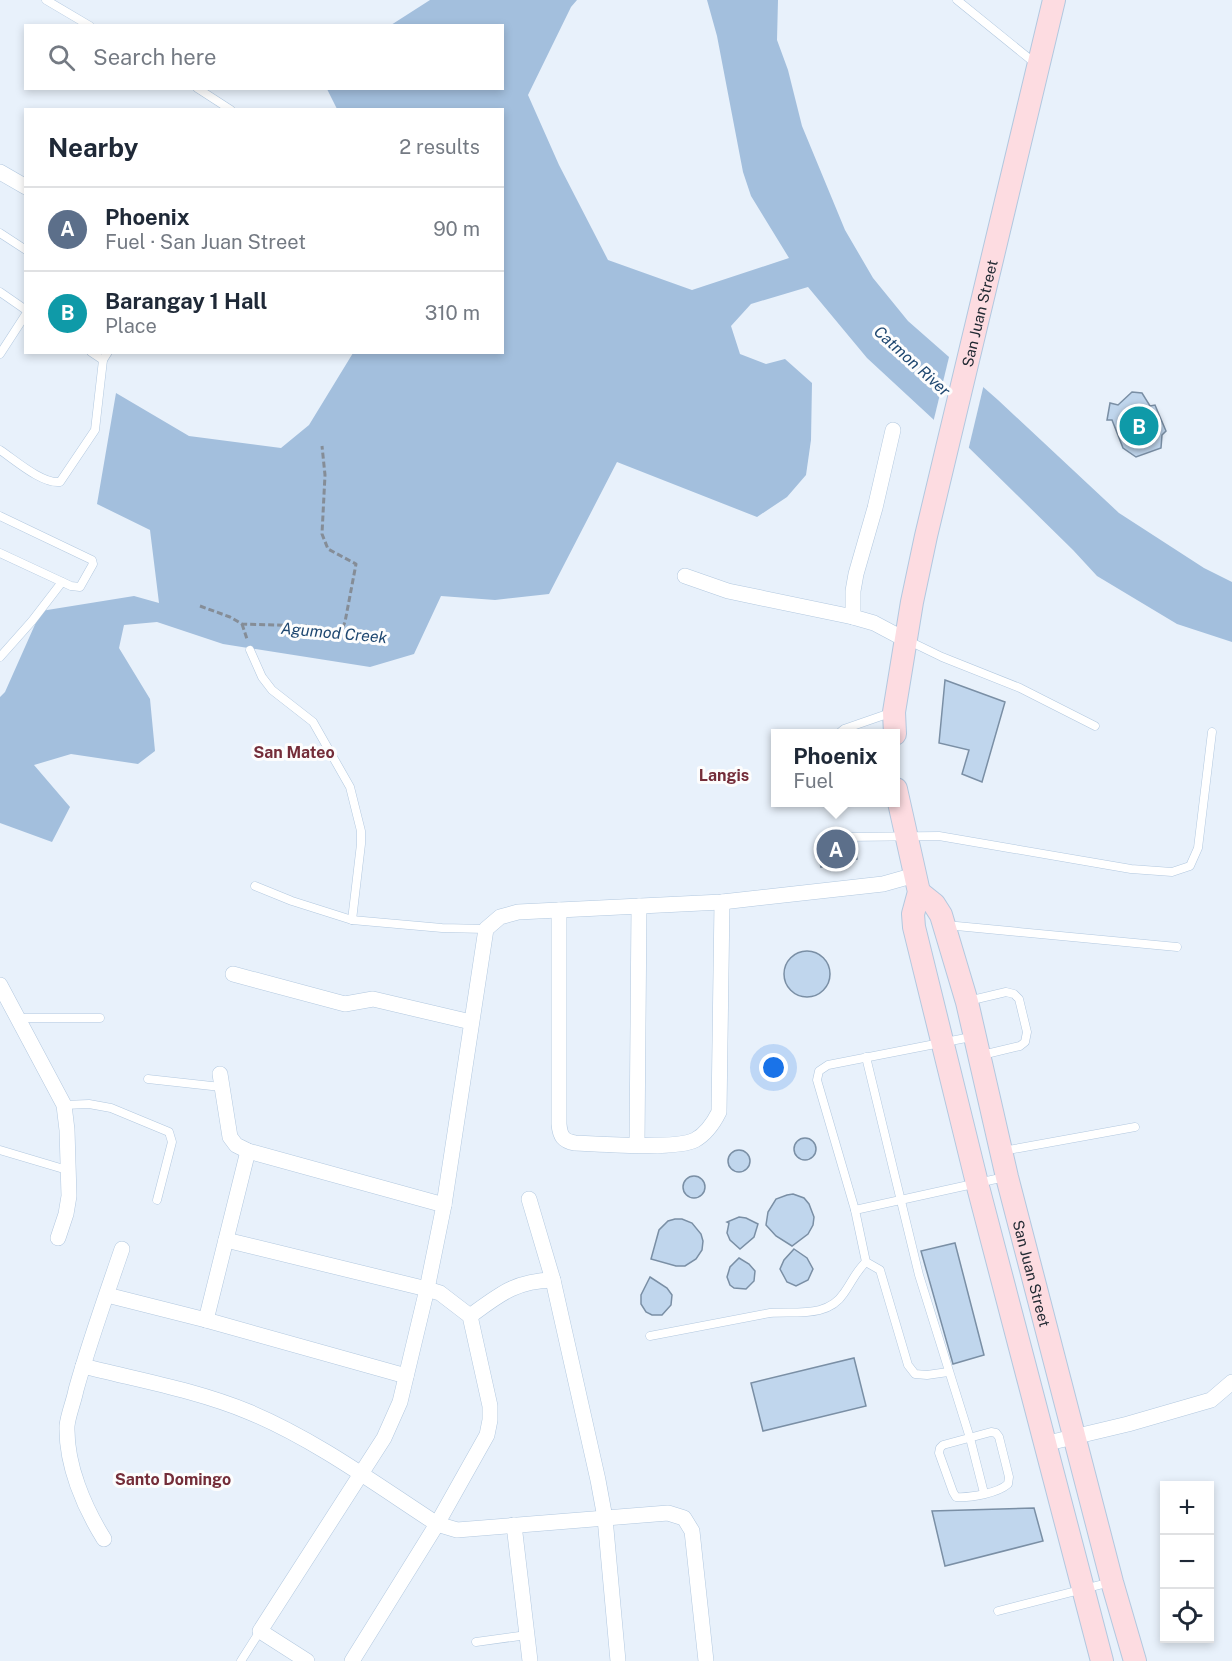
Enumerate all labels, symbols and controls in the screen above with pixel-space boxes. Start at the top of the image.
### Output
search box [24,24,504,90]
icon: search [45,41,78,74]
text: Search here [93,44,217,70]
text: Nearby [48,132,138,163]
text: 2 results [399,135,480,159]
text: Phoenix [105,204,190,230]
text: A [60,217,75,241]
text: 90 m [433,217,480,241]
text: Fuel · San Juan Street [105,230,306,254]
street label: San Juan Street [958,258,1000,369]
text: Barangay 1 Hall [105,288,268,314]
text: B [61,301,74,325]
text: 310 m [425,301,480,325]
text: Place [105,314,157,338]
water label: Catmon River [870,322,955,401]
pin: B [1120,404,1158,448]
water label: Agumod Creek [280,619,388,647]
popup [771,729,900,807]
district label: San Mateo [253,743,335,762]
text: Phoenix [793,743,878,769]
district label: Langis [699,766,749,785]
text: Fuel [793,769,834,793]
pin: A [816,826,856,872]
your location [759,1053,788,1082]
street label: San Juan Street [1010,1218,1054,1329]
district label: Santo Domingo [115,1470,231,1489]
map controls [1160,1481,1214,1643]
button: + [1160,1481,1214,1535]
button: − [1160,1535,1214,1589]
button: locate [1160,1589,1214,1643]

